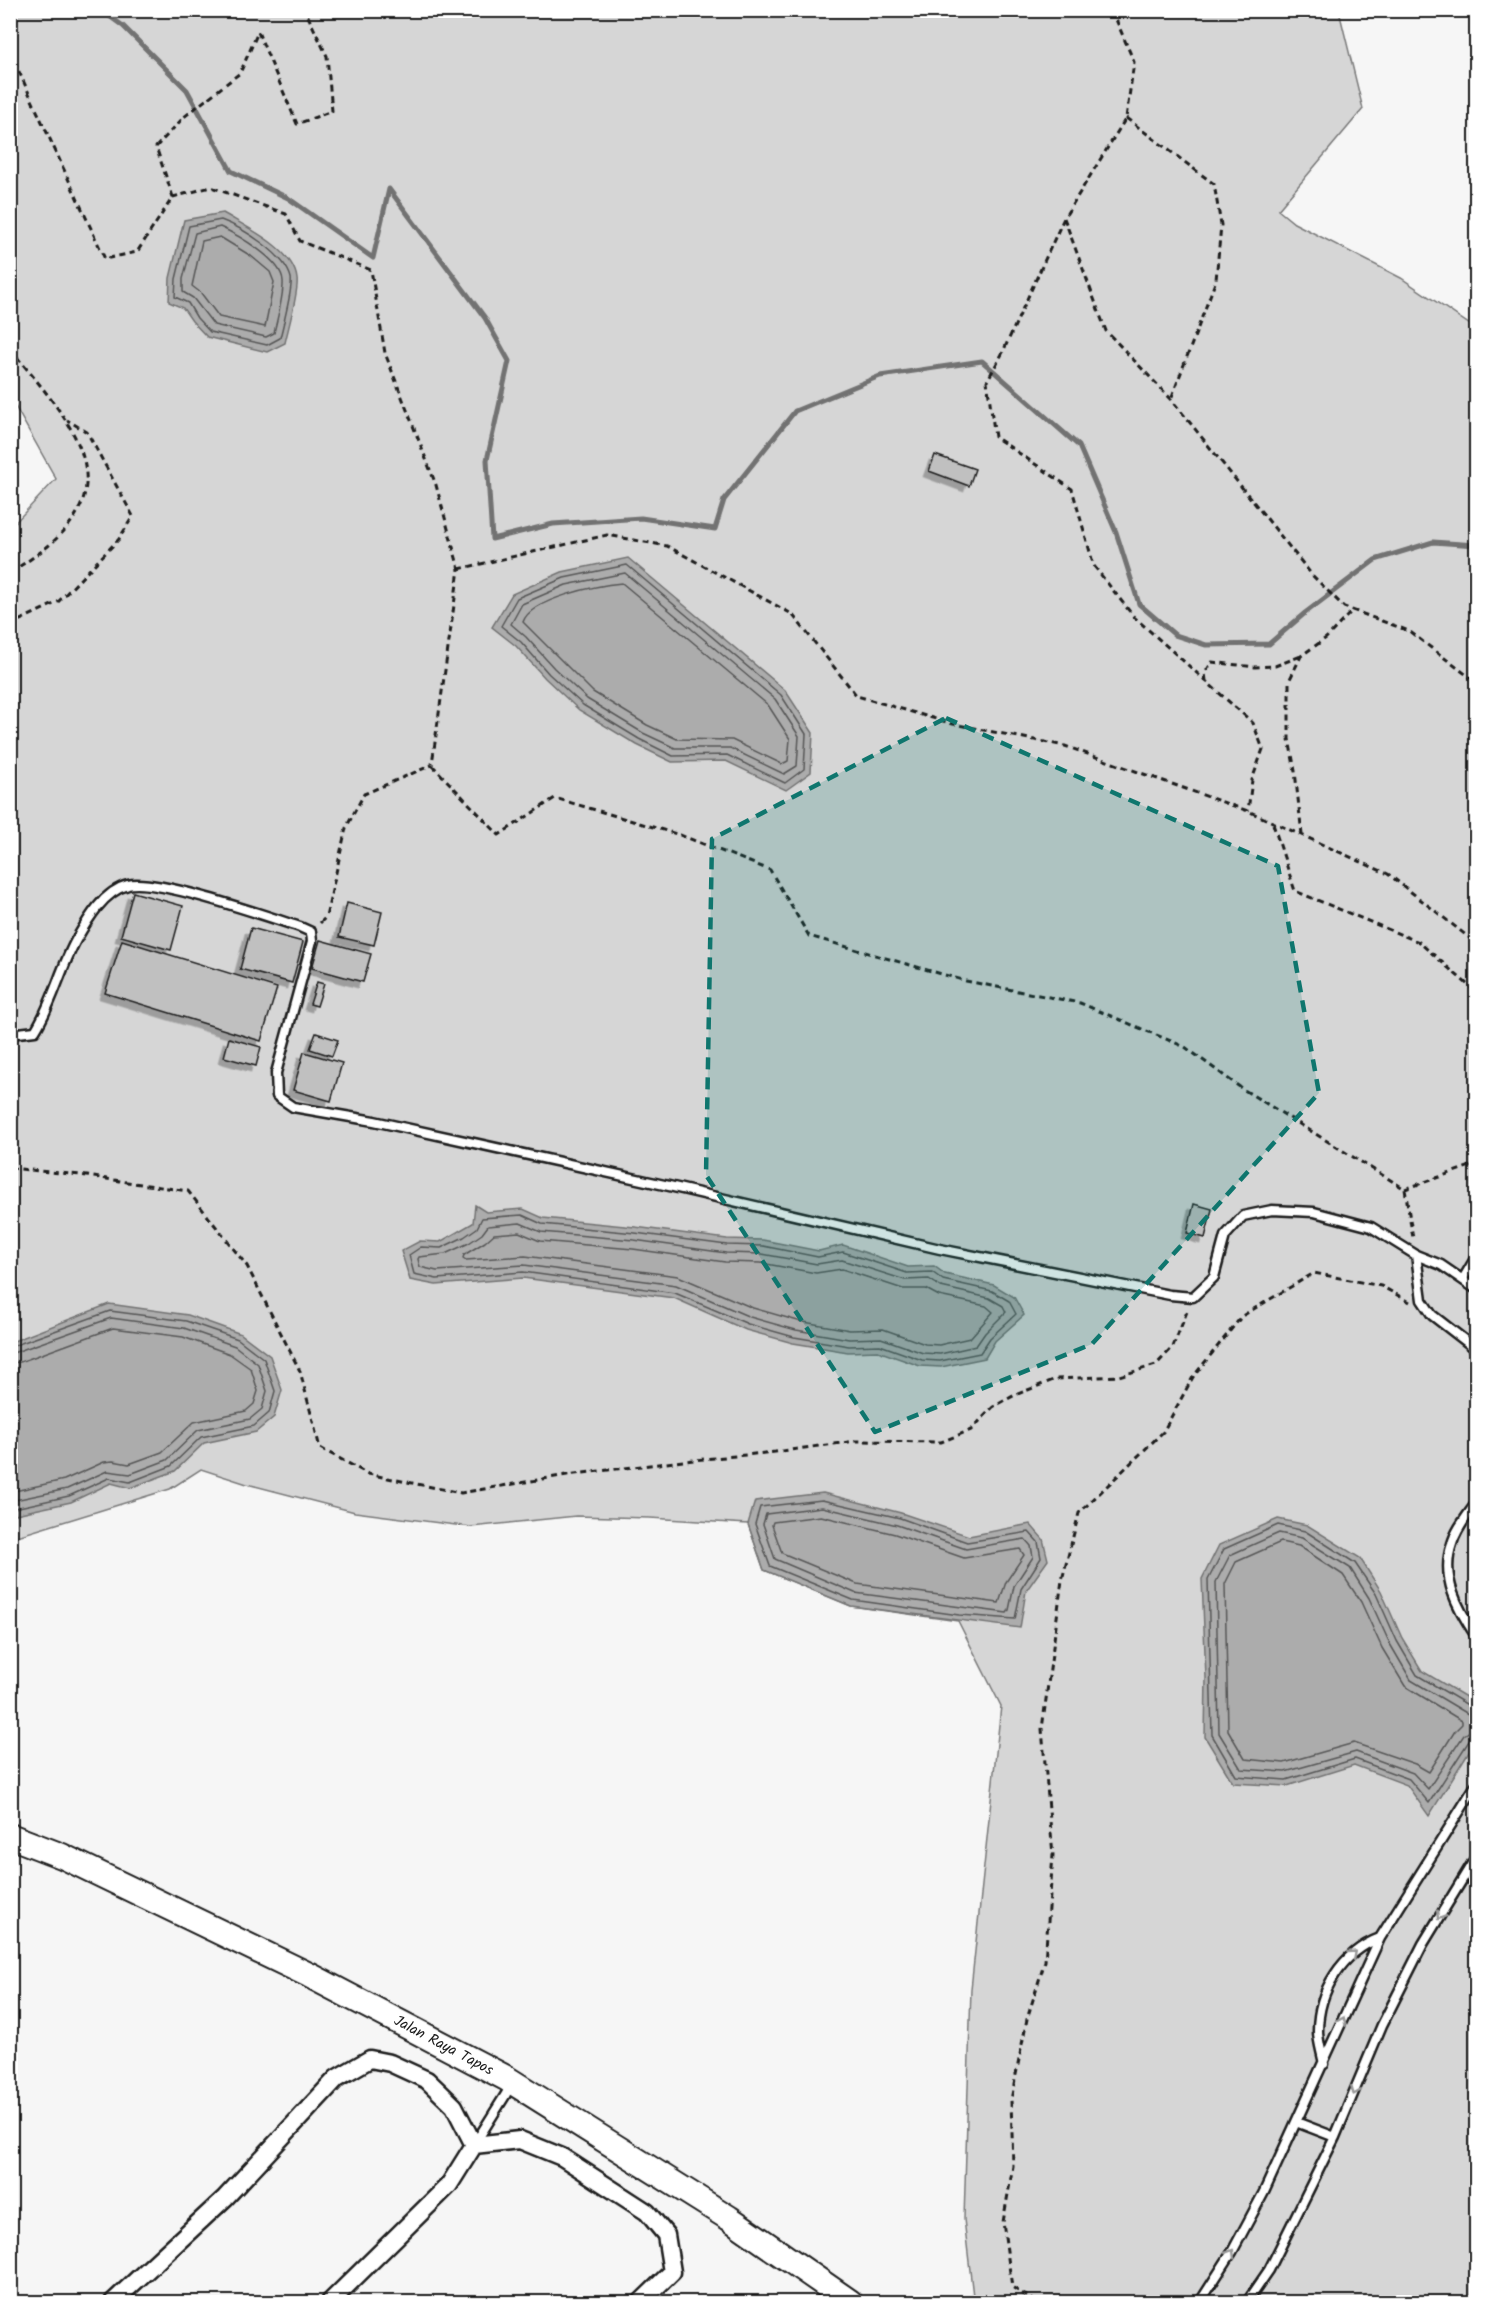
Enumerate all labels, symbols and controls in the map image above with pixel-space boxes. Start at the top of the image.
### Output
one-way arrow [1435,1910,1447,1920]
one-way arrow [1346,1950,1357,1961]
street label: Jalan Raya Tapos [389,2009,498,2083]
one-way arrow [1335,2016,1347,2027]
one-way arrow [1350,2085,1362,2096]
one-way arrow [1224,2249,1235,2259]

